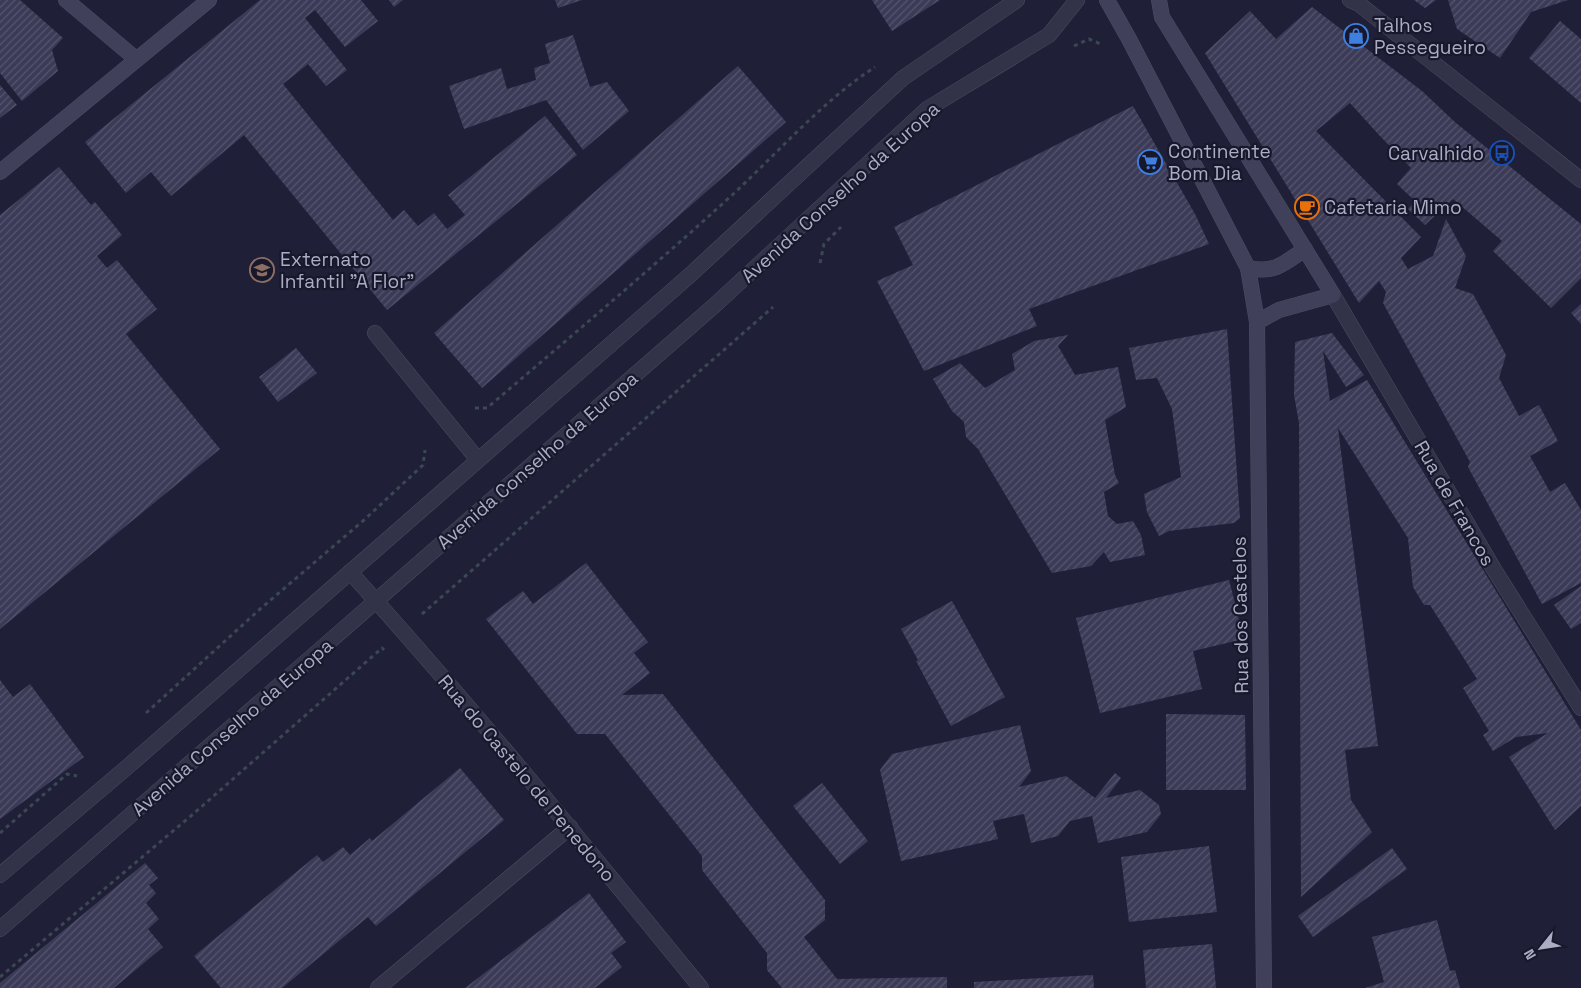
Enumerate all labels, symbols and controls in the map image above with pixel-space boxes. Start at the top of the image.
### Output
place label: Talhos Pessegueiro [1374,13,1486,60]
shop icon: Talhos Pessegueiro [1343,23,1369,49]
street label: Avenida Conselho da Europa [736,96,945,288]
place label: Continente Bom Dia [1168,139,1271,186]
bus stop icon: Carvalhido [1489,140,1515,166]
place label: Carvalhido [1388,141,1484,166]
supermarket icon: Continente Bom Dia [1137,149,1163,175]
cafe icon: Cafetaria Mimo [1294,194,1320,220]
place label: Cafetaria Mimo [1324,195,1462,220]
place label: Externato Infantil "A Flor" [280,247,414,294]
school or university icon: Externato Infantil "A Flor" [249,257,275,283]
street label: Avenida Conselho da Europa [431,366,643,555]
street label: Rua de Francos [1409,436,1501,570]
street label: Rua dos Castelos [1227,536,1254,694]
street label: Avenida Conselho da Europa [126,633,338,822]
street label: Rua do Castelo de Penedono [432,670,621,887]
north arrow [1516,923,1566,973]
text: N [1520,946,1540,963]

